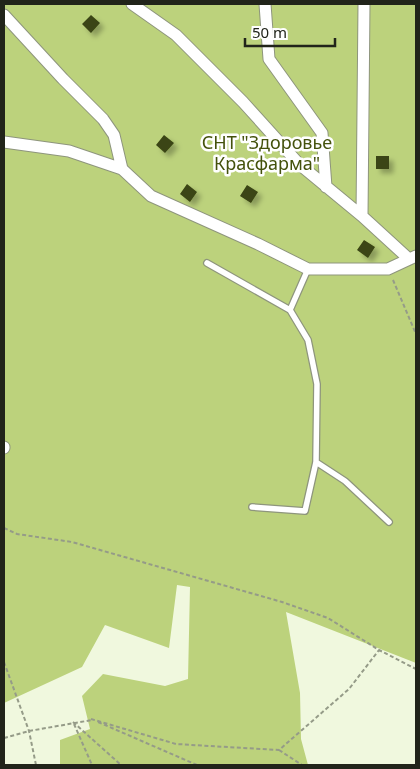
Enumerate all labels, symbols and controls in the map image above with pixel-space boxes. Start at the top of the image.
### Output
scale bar [245,15,335,47]
text: 50 m [252,22,287,42]
park label: СНТ "Здоровье Красфарма" [202,130,332,175]

